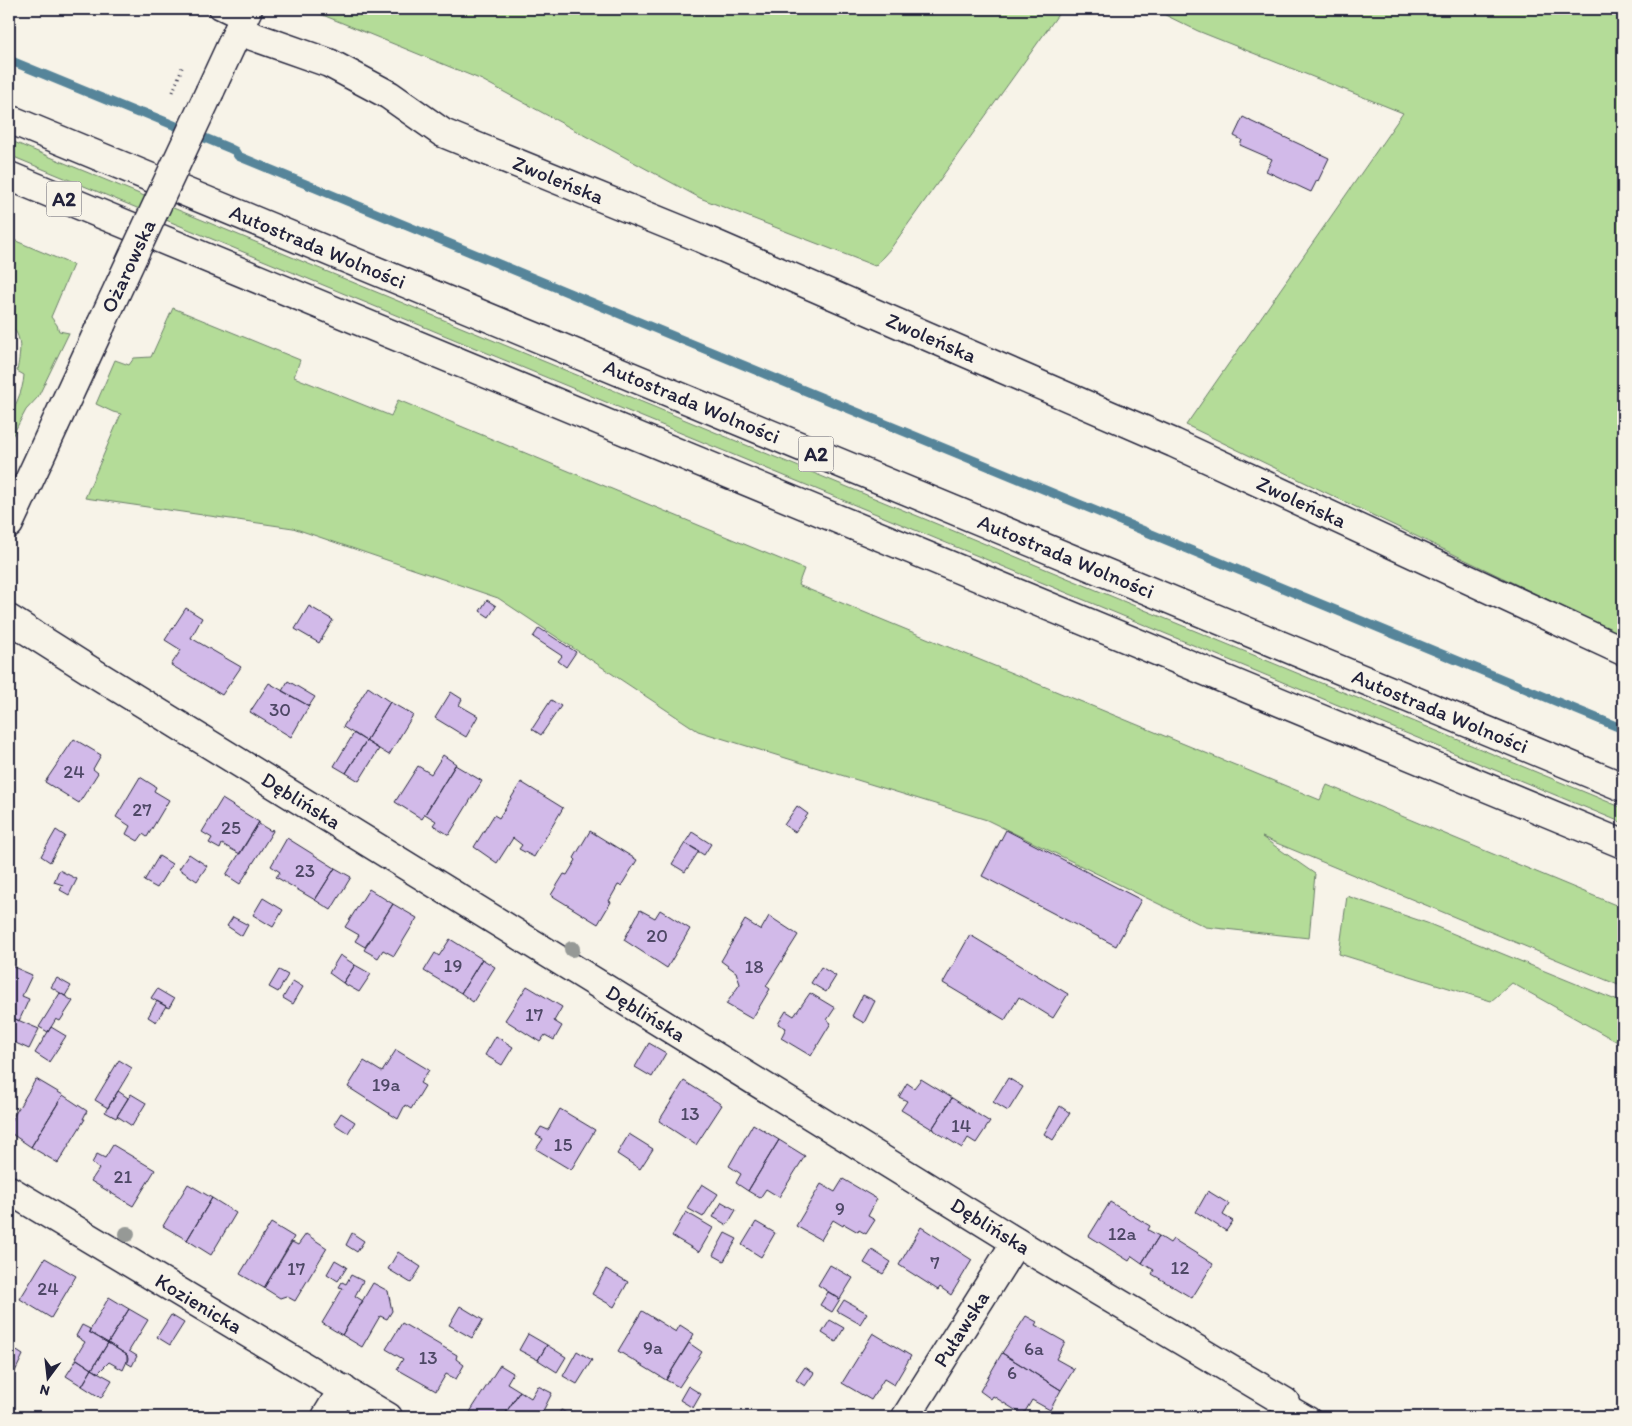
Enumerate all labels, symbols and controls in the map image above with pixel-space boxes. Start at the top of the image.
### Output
street label: Zwoleńska [509,150,608,209]
road number: A2 [46,182,82,216]
street label: Autostrada Wolności [226,199,410,294]
street label: Ożarowska [95,215,161,317]
street label: Zwoleńska [882,307,981,368]
street label: Autostrada Wolności [600,354,784,449]
road number: A2 [798,436,834,472]
street label: Zwoleńska [1253,470,1351,533]
street label: Autostrada Wolności [974,508,1158,604]
street label: Autostrada Wolności [1349,663,1532,758]
house number: 30 [269,698,291,721]
house number: 24 [63,760,85,783]
street label: Dęblińska [257,766,346,834]
house number: 27 [132,798,152,821]
house number: 25 [221,816,241,839]
house number: 23 [295,859,315,882]
house number: 20 [646,924,668,947]
house number: 19 [444,954,462,977]
house number: 18 [744,955,764,978]
street label: Dęblińska [602,979,690,1047]
house number: 17 [525,1003,543,1026]
house number: 19a [372,1073,400,1096]
house number: 13 [680,1102,700,1125]
house number: 14 [951,1114,971,1137]
house number: 15 [554,1133,572,1156]
house number: 21 [114,1165,133,1188]
street label: Dęblińska [946,1192,1035,1260]
house number: 9 [835,1197,845,1220]
house number: 12a [1108,1222,1136,1245]
house number: 7 [930,1251,940,1274]
house number: 12 [1171,1256,1189,1279]
house number: 17 [287,1257,305,1280]
street label: Kozienicka [151,1268,247,1339]
house number: 24 [37,1277,59,1300]
street label: Puławska [928,1286,994,1371]
house number: 9a [643,1336,663,1359]
house number: 6a [1024,1337,1044,1360]
house number: 13 [418,1346,438,1369]
north arrow [22,1354,72,1404]
house number: 6 [1007,1361,1017,1384]
text: N [38,1381,52,1400]

